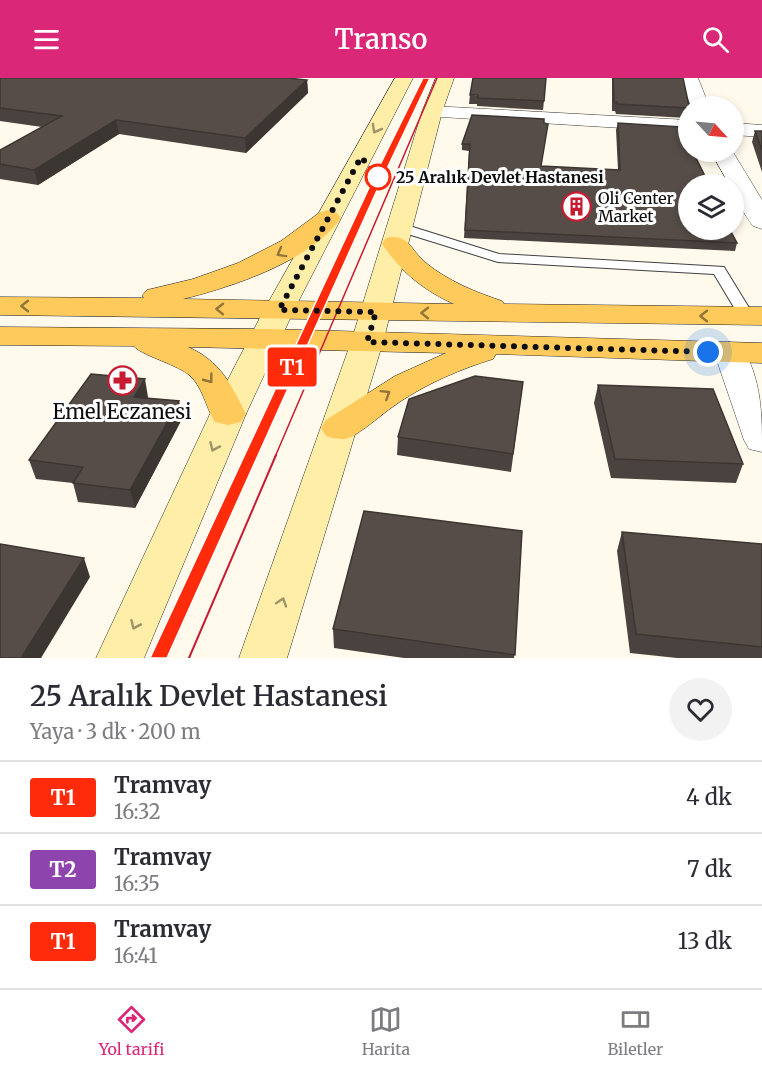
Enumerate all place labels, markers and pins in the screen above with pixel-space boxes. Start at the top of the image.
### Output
marker: 25 Aralık Devlet Hastanesi [365,164,391,190]
place label: 25 Aralık Devlet Hastanesi [396,167,604,187]
place label: Oli Center Market [598,188,674,226]
building icon: Oli Center Market [561,191,593,223]
pharmacy icon: Emel Eczanesi [106,365,138,397]
place label: Emel Eczanesi [53,399,191,424]

